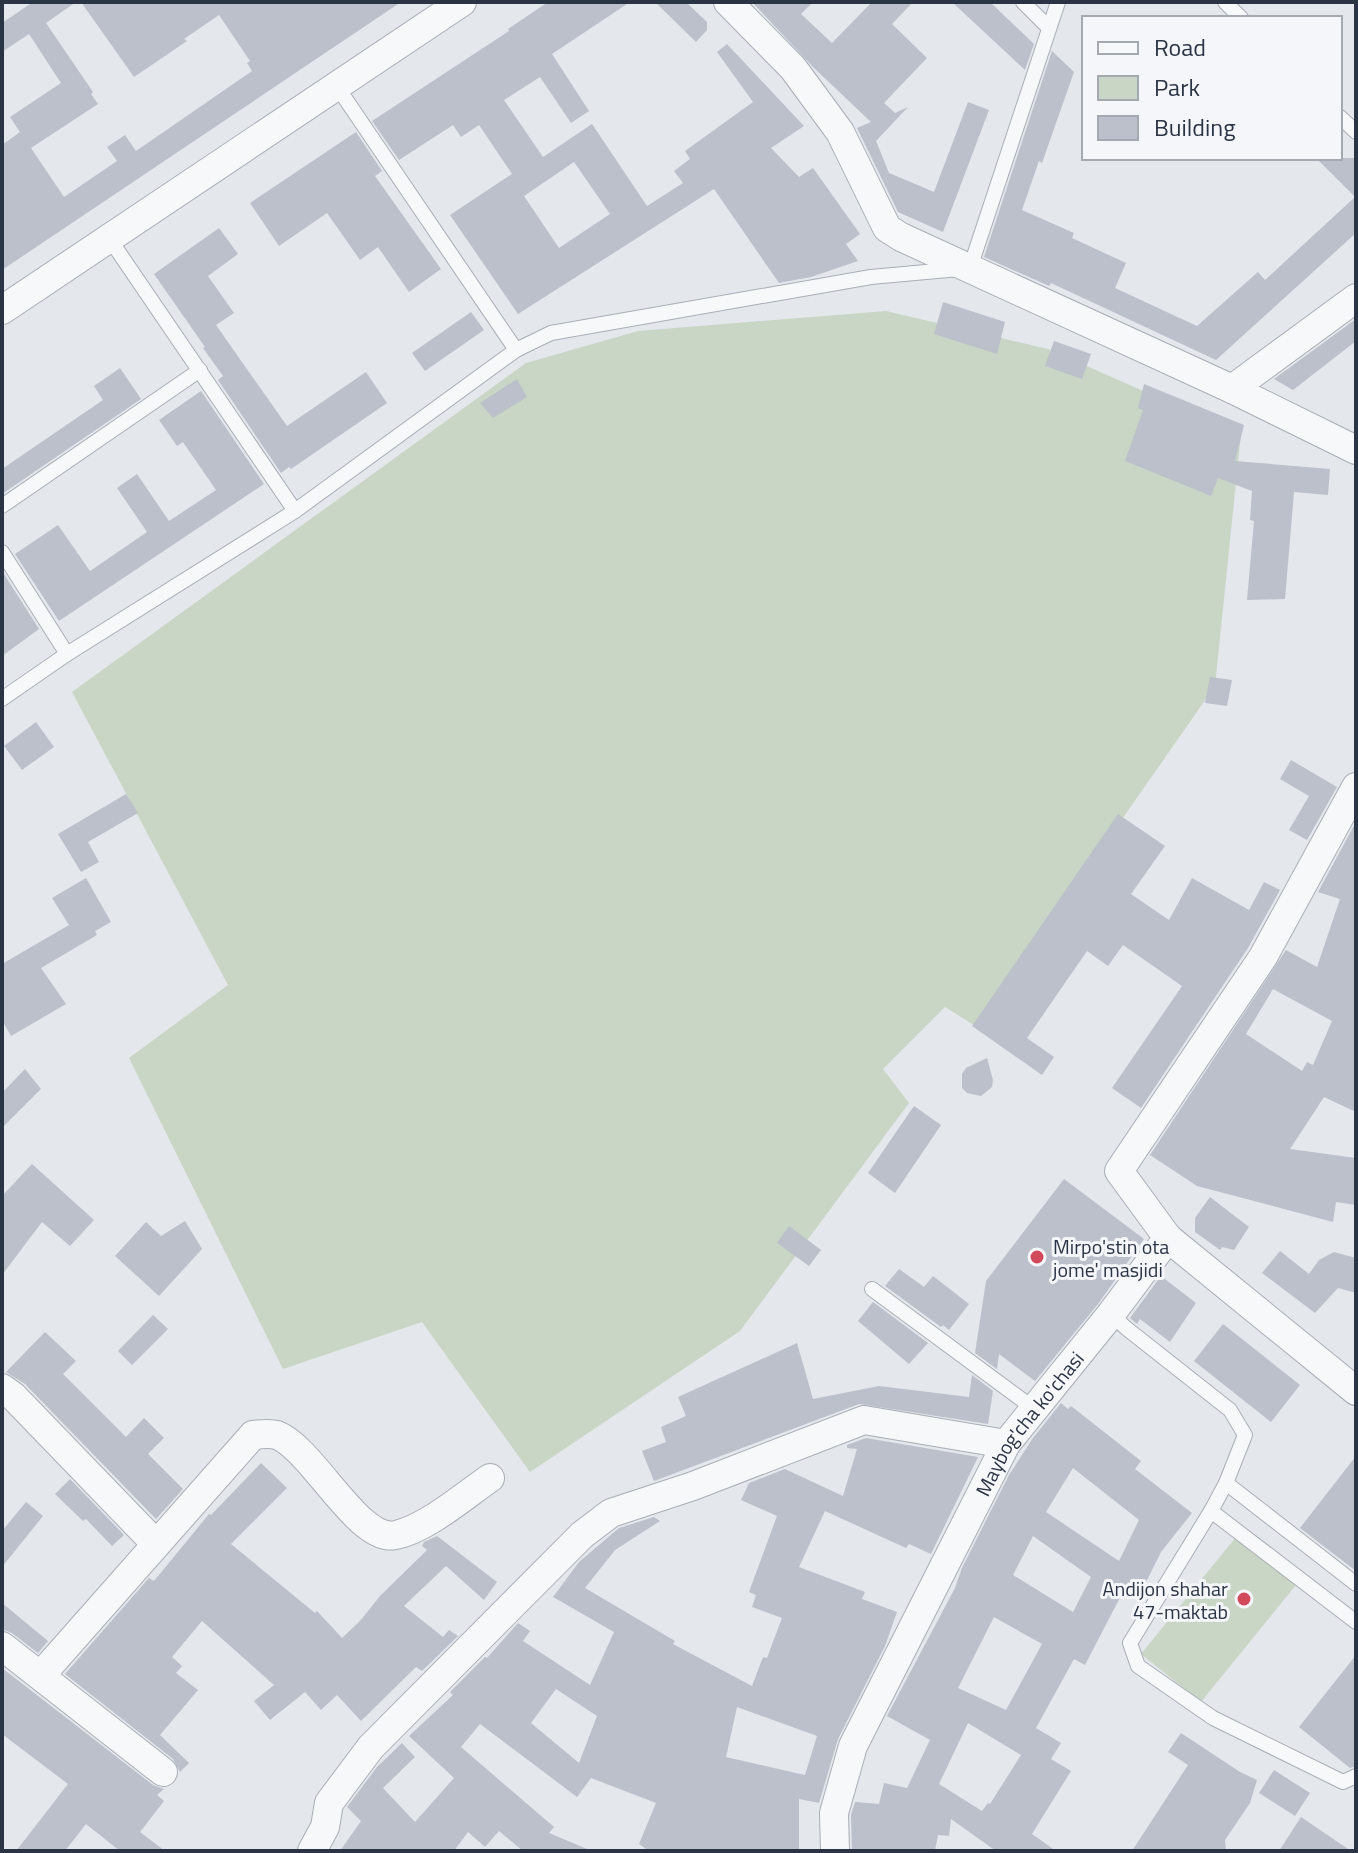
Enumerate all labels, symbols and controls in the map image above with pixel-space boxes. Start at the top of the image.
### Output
legend [1082,16,1342,160]
text: Road [1154,29,1206,65]
text: Park [1154,69,1200,105]
text: Building [1154,109,1236,145]
place label: Mirpo'stin ota jome' masjidi [1052,1231,1169,1285]
marker: Mirpo'stin ota jome' masjidi [1028,1248,1046,1266]
street label: Maybog'cha ko'chasi [967,1344,1091,1501]
place label: Andijon shahar 47-maktab [1103,1573,1228,1627]
marker: Andijon shahar 47-maktab [1235,1590,1253,1608]

